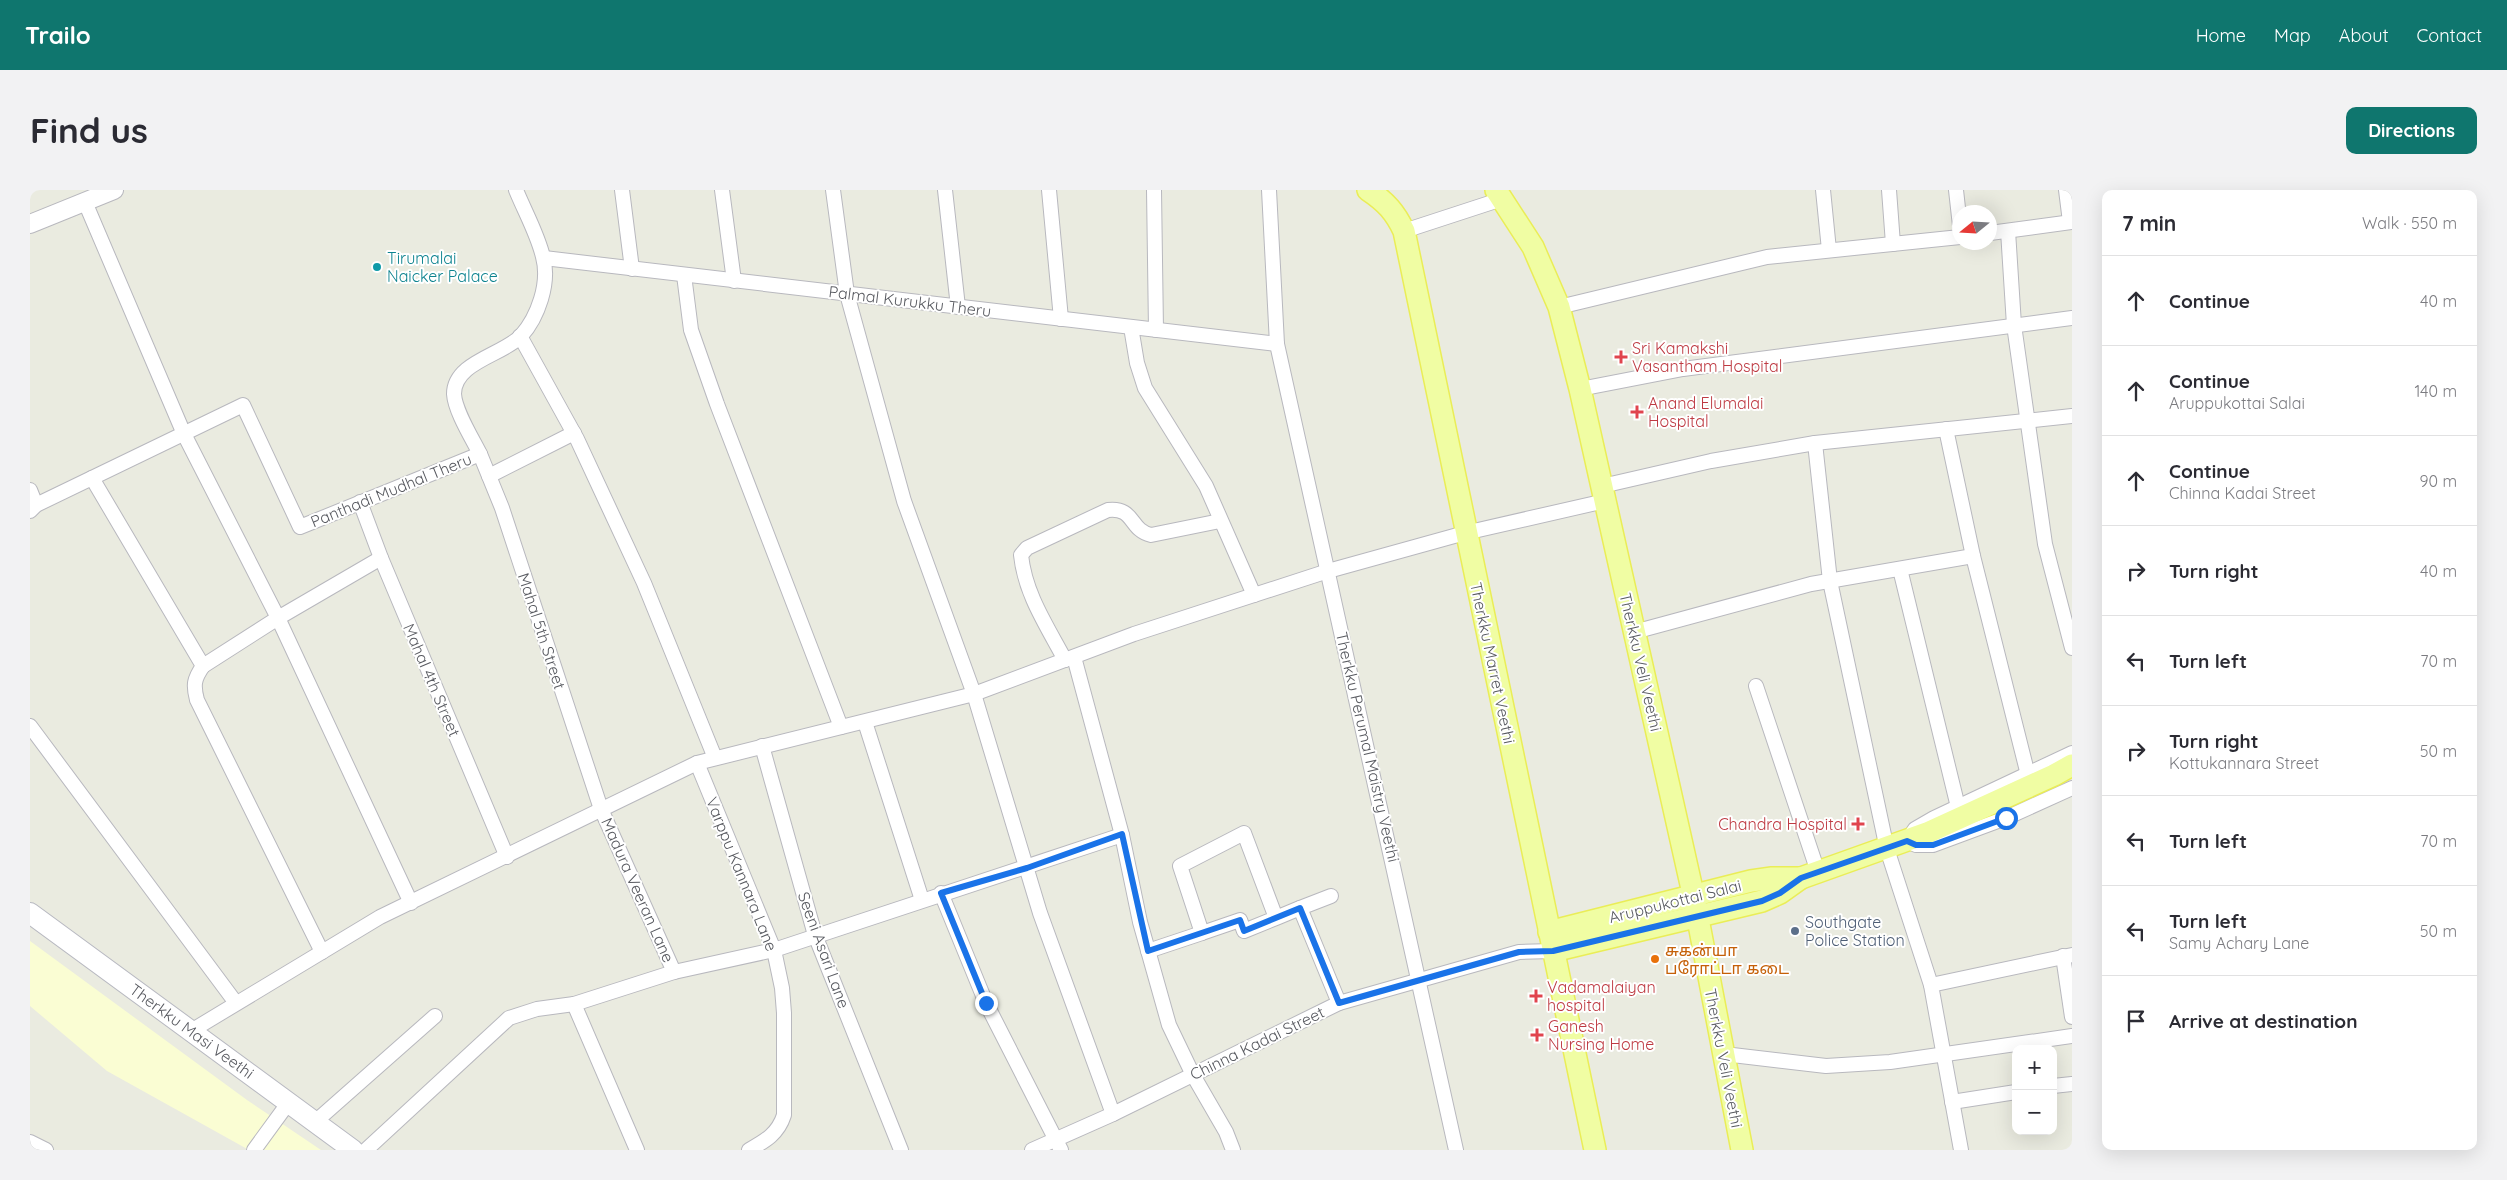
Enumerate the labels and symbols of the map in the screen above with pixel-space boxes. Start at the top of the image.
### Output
north arrow [1952,205,1997,250]
place label: Tirumalai Naicker Palace [387,248,498,286]
marker: Tirumalai Naicker Palace [371,261,383,273]
street label: Palmal Kurukku Theru [828,281,992,321]
place label: Sri Kamakshi Vasantham Hospital [1632,338,1782,376]
marker: Sri Kamakshi Vasantham Hospital [1614,350,1628,364]
place label: Anand Elumalai Hospital [1648,393,1764,431]
marker: Anand Elumalai Hospital [1630,405,1644,419]
street label: Panthadi Mudhal Theru [308,449,474,531]
street label: Mahal 5th Street [514,570,570,692]
street label: Therkku Marret Veethi [1466,581,1520,745]
street label: Therkku Veli Veethi [1615,591,1667,733]
street label: Mahal 4th Street [399,620,465,740]
street label: Therkku Perumal Maistry Veethi [1332,630,1404,864]
street label: Varppu Kannara Lane [702,794,782,954]
route start [1995,807,2018,830]
place label: Chandra Hospital [1718,814,1847,834]
street label: Madura Veeran Lane [597,815,679,965]
marker: Chandra Hospital [1851,817,1865,831]
street label: Aruppukottai Salai [1607,875,1743,927]
street label: Seeni Asari Lane [794,889,854,1011]
place label: Southgate Police Station [1805,912,1905,950]
marker: Southgate Police Station [1789,925,1801,937]
place label: சுகன்யா பரோட்டா கடை [1665,940,1789,978]
marker: சுகன்யா பரோட்டா கடை [1649,953,1661,965]
place label: Vadamalaiyan hospital [1547,977,1656,1015]
street label: Therkku Masi Veethi [126,979,258,1083]
street label: Therkku Veli Veethi [1701,987,1747,1129]
marker: Vadamalaiyan hospital [1529,989,1543,1003]
route end [975,992,998,1015]
street label: Chinna Kadai Street [1187,1002,1327,1084]
place label: Ganesh Nursing Home [1548,1016,1654,1054]
marker: Ganesh Nursing Home [1530,1028,1544,1042]

